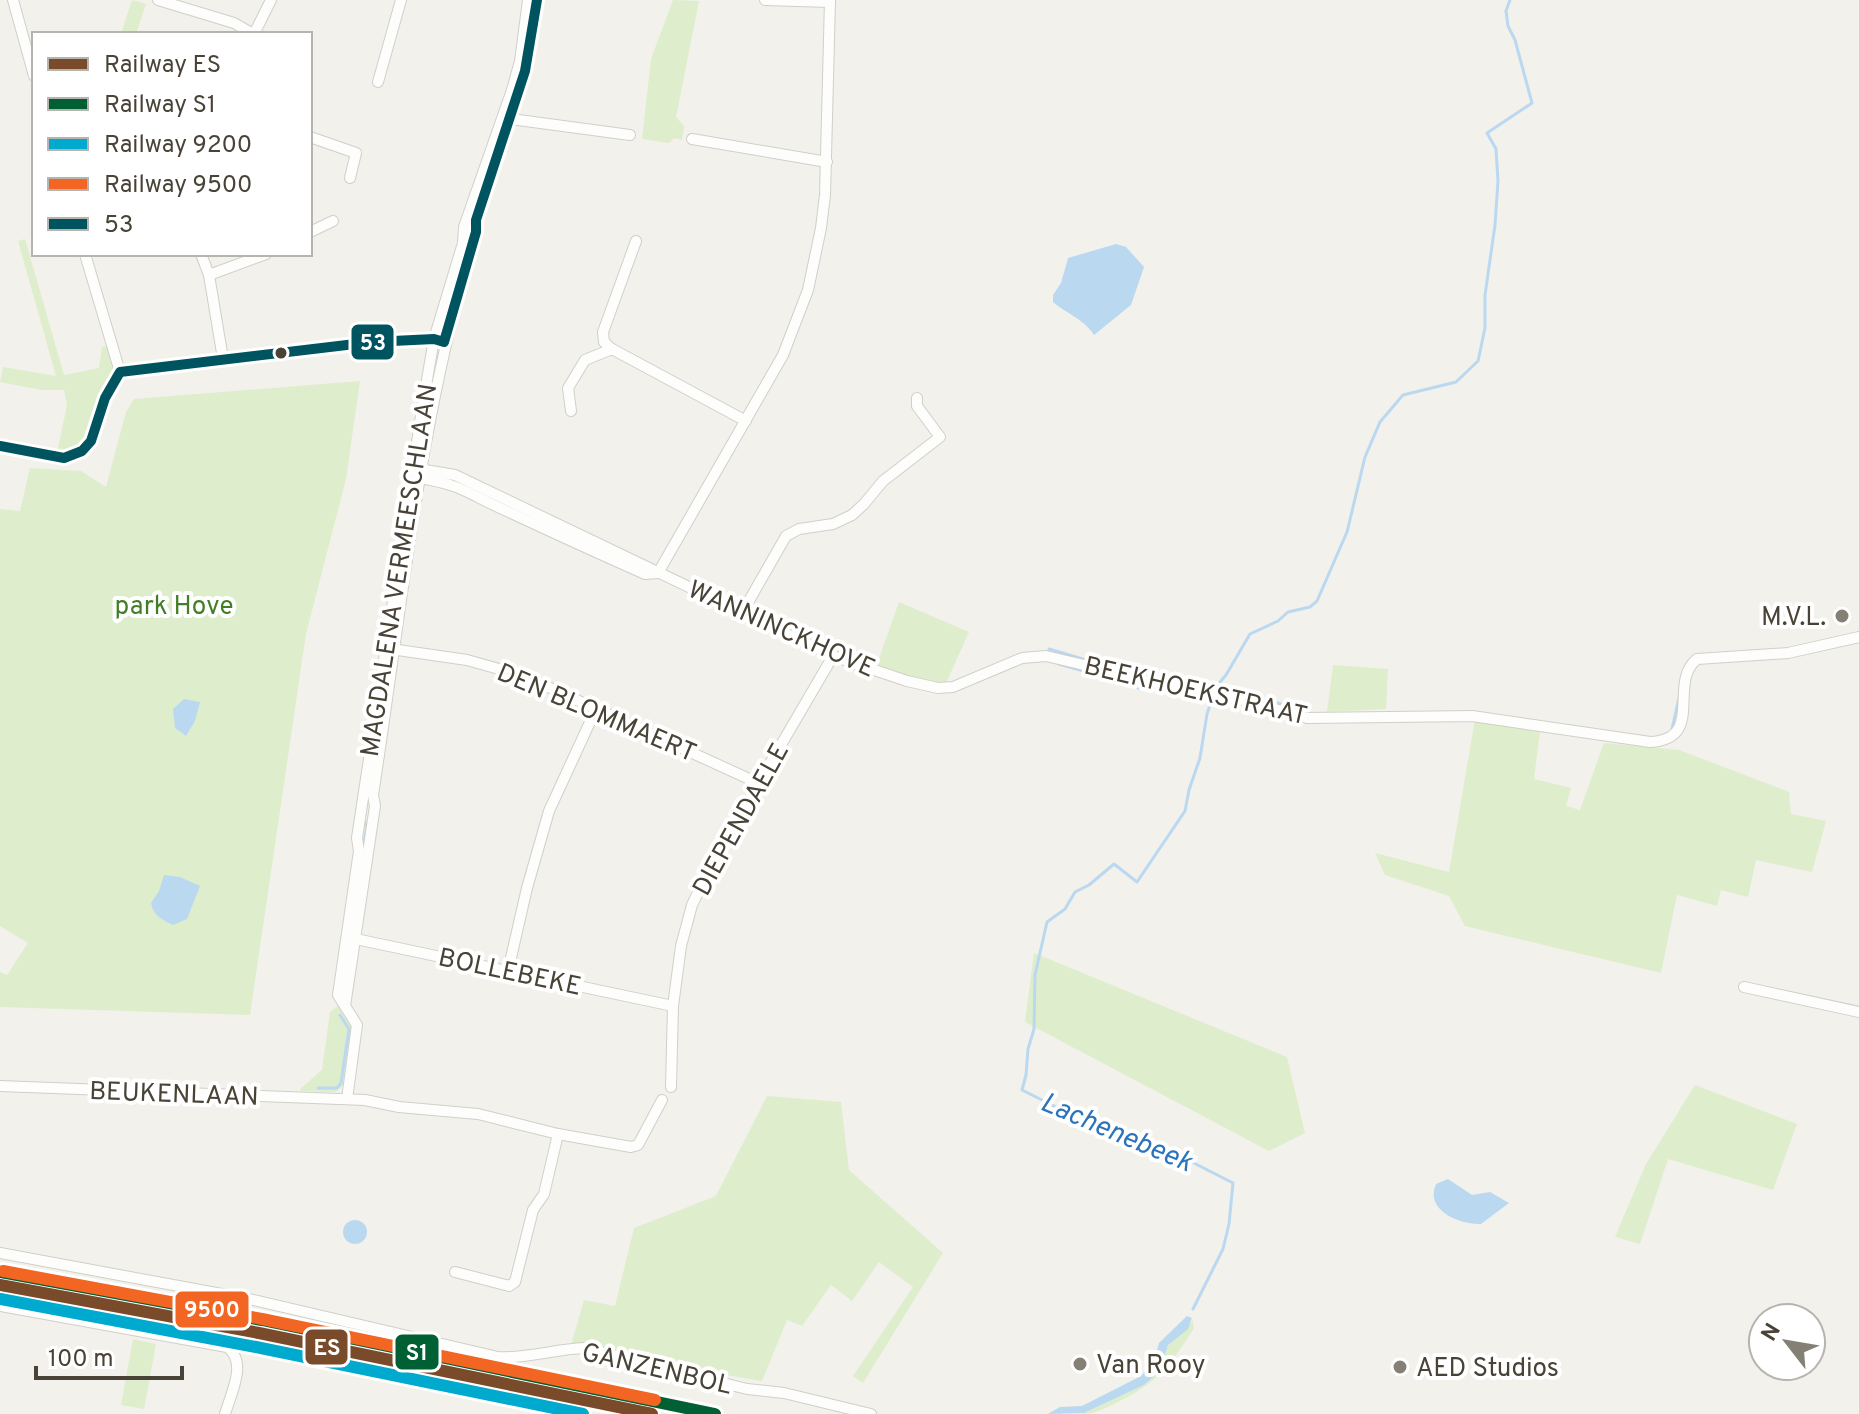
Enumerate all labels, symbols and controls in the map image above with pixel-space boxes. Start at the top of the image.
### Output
legend [32,32,312,256]
text: Railway ES [104,51,221,81]
text: Railway S1 [104,91,216,121]
text: Railway 9200 [104,131,252,161]
text: Railway 9500 [104,171,252,201]
text: 53 [104,211,133,241]
line badge: 53 [350,323,395,361]
text: 53 [360,331,386,358]
unlabelled marker [273,345,289,361]
street label: MAGDALENA VERMEESCHLAAN [355,381,446,759]
street label: WANNINCKHOVE [682,574,880,686]
park label: park Hove [115,591,233,624]
place label: M.V.L. [1761,602,1826,635]
marker: M.V.L. [1833,607,1851,625]
street label: BEEKHOEKSTRAAT [1081,651,1310,734]
street label: DEN BLOMMAERT [491,657,701,771]
street label: DIEPENDAELE [687,738,798,902]
street label: BOLLEBEKE [435,942,584,1005]
street label: BEUKENLAAN [89,1076,259,1115]
water label: Lachenebeek [1035,1086,1198,1182]
line badge: 9500 [174,1290,250,1329]
text: 9500 [184,1298,240,1325]
north arrow [1747,1302,1827,1382]
text: N [1756,1319,1788,1347]
line badge: ES [304,1328,349,1366]
scale bar [36,1330,182,1380]
line badge: S1 [394,1333,440,1371]
text: ES [313,1336,341,1363]
street label: GANZENBOL [578,1337,735,1404]
text: S1 [406,1341,428,1368]
text: 100 m [48,1345,114,1375]
place label: Van Rooy [1096,1350,1206,1383]
place label: AED Studios [1416,1353,1559,1386]
marker: Van Rooy [1071,1355,1089,1373]
marker: AED Studios [1391,1358,1409,1376]

